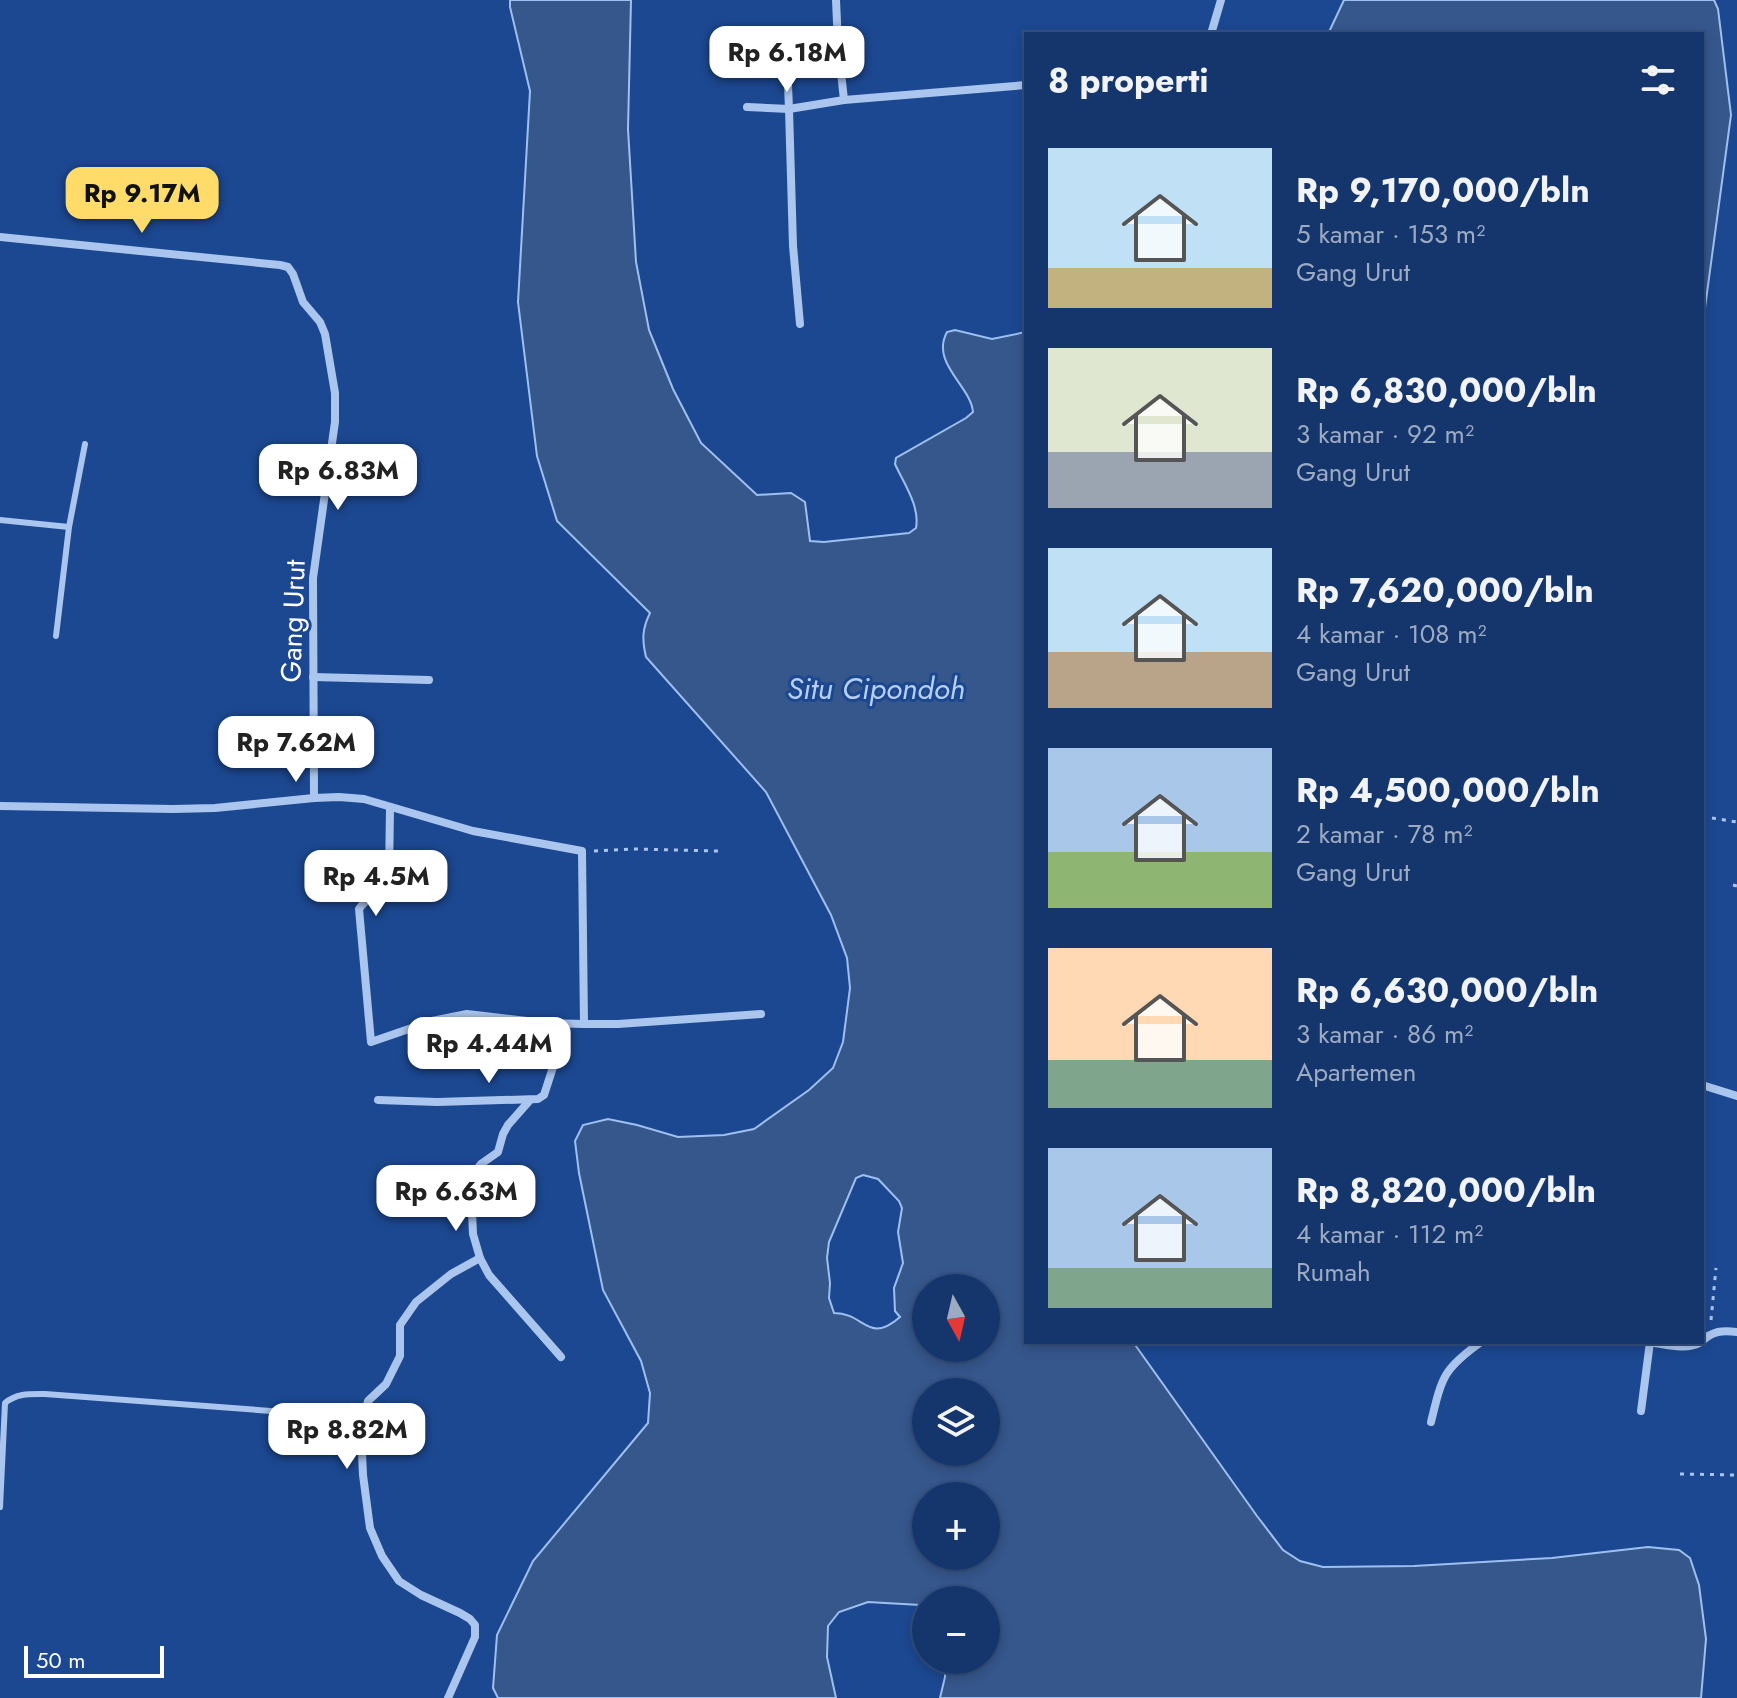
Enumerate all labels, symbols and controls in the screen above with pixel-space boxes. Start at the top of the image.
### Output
pin: Rp 6.18M [704,26,870,94]
text: Rp 6.18M [727,33,847,71]
text: 8 properti [1048,56,1209,105]
icon: filters [1636,58,1680,102]
text: Rp 9,170,000/bln [1296,166,1590,215]
pin: Rp 9.17M [59,167,225,235]
text: Rp 9.17M [84,174,200,212]
icon: home [1112,180,1208,276]
text: 5 kamar · 153 m² [1296,215,1485,253]
text: Gang Urut [1296,253,1410,291]
text: Rp 6,830,000/bln [1296,366,1597,415]
icon: home [1112,380,1208,476]
text: 3 kamar · 92 m² [1296,415,1474,453]
pin: Rp 6.83M [255,444,421,512]
text: Rp 6.83M [277,451,399,489]
text: Gang Urut [1296,453,1410,491]
street label: Gang Urut [270,559,316,683]
text: Rp 7,620,000/bln [1296,566,1594,615]
icon: home [1112,580,1208,676]
text: 4 kamar · 108 m² [1296,615,1487,653]
text: Gang Urut [1296,653,1410,691]
water label: Situ Cipondoh [787,667,965,710]
pin: Rp 7.62M [213,716,379,784]
text: Rp 7.62M [236,723,356,761]
text: Rp 4,500,000/bln [1296,766,1600,815]
icon: home [1112,780,1208,876]
text: 2 kamar · 78 m² [1296,815,1473,853]
pin: Rp 4.5M [302,850,450,918]
text: Gang Urut [1296,853,1410,891]
text: Rp 4.5M [322,857,430,895]
text: Rp 6,630,000/bln [1296,966,1598,1015]
icon: home [1112,980,1208,1076]
text: 3 kamar · 86 m² [1296,1015,1473,1053]
pin: Rp 4.44M [406,1017,572,1085]
text: Rp 4.44M [426,1024,552,1062]
text: Apartemen [1296,1053,1416,1091]
pin: Rp 6.63M [373,1165,539,1233]
text: Rp 8,820,000/bln [1296,1166,1596,1215]
text: Rp 6.63M [394,1172,518,1210]
icon: home [1112,1180,1208,1276]
text: 4 kamar · 112 m² [1296,1215,1483,1253]
text: Rumah [1296,1253,1371,1291]
north arrow [912,1274,1000,1362]
map controls [912,1274,1000,1674]
button: layers [912,1378,1000,1466]
pin: Rp 8.82M [264,1403,430,1471]
text: Rp 8.82M [286,1410,408,1448]
button: + [912,1482,1000,1570]
button: − [912,1586,1000,1674]
scale bar [24,1642,164,1678]
text: 50 m [36,1644,85,1676]

